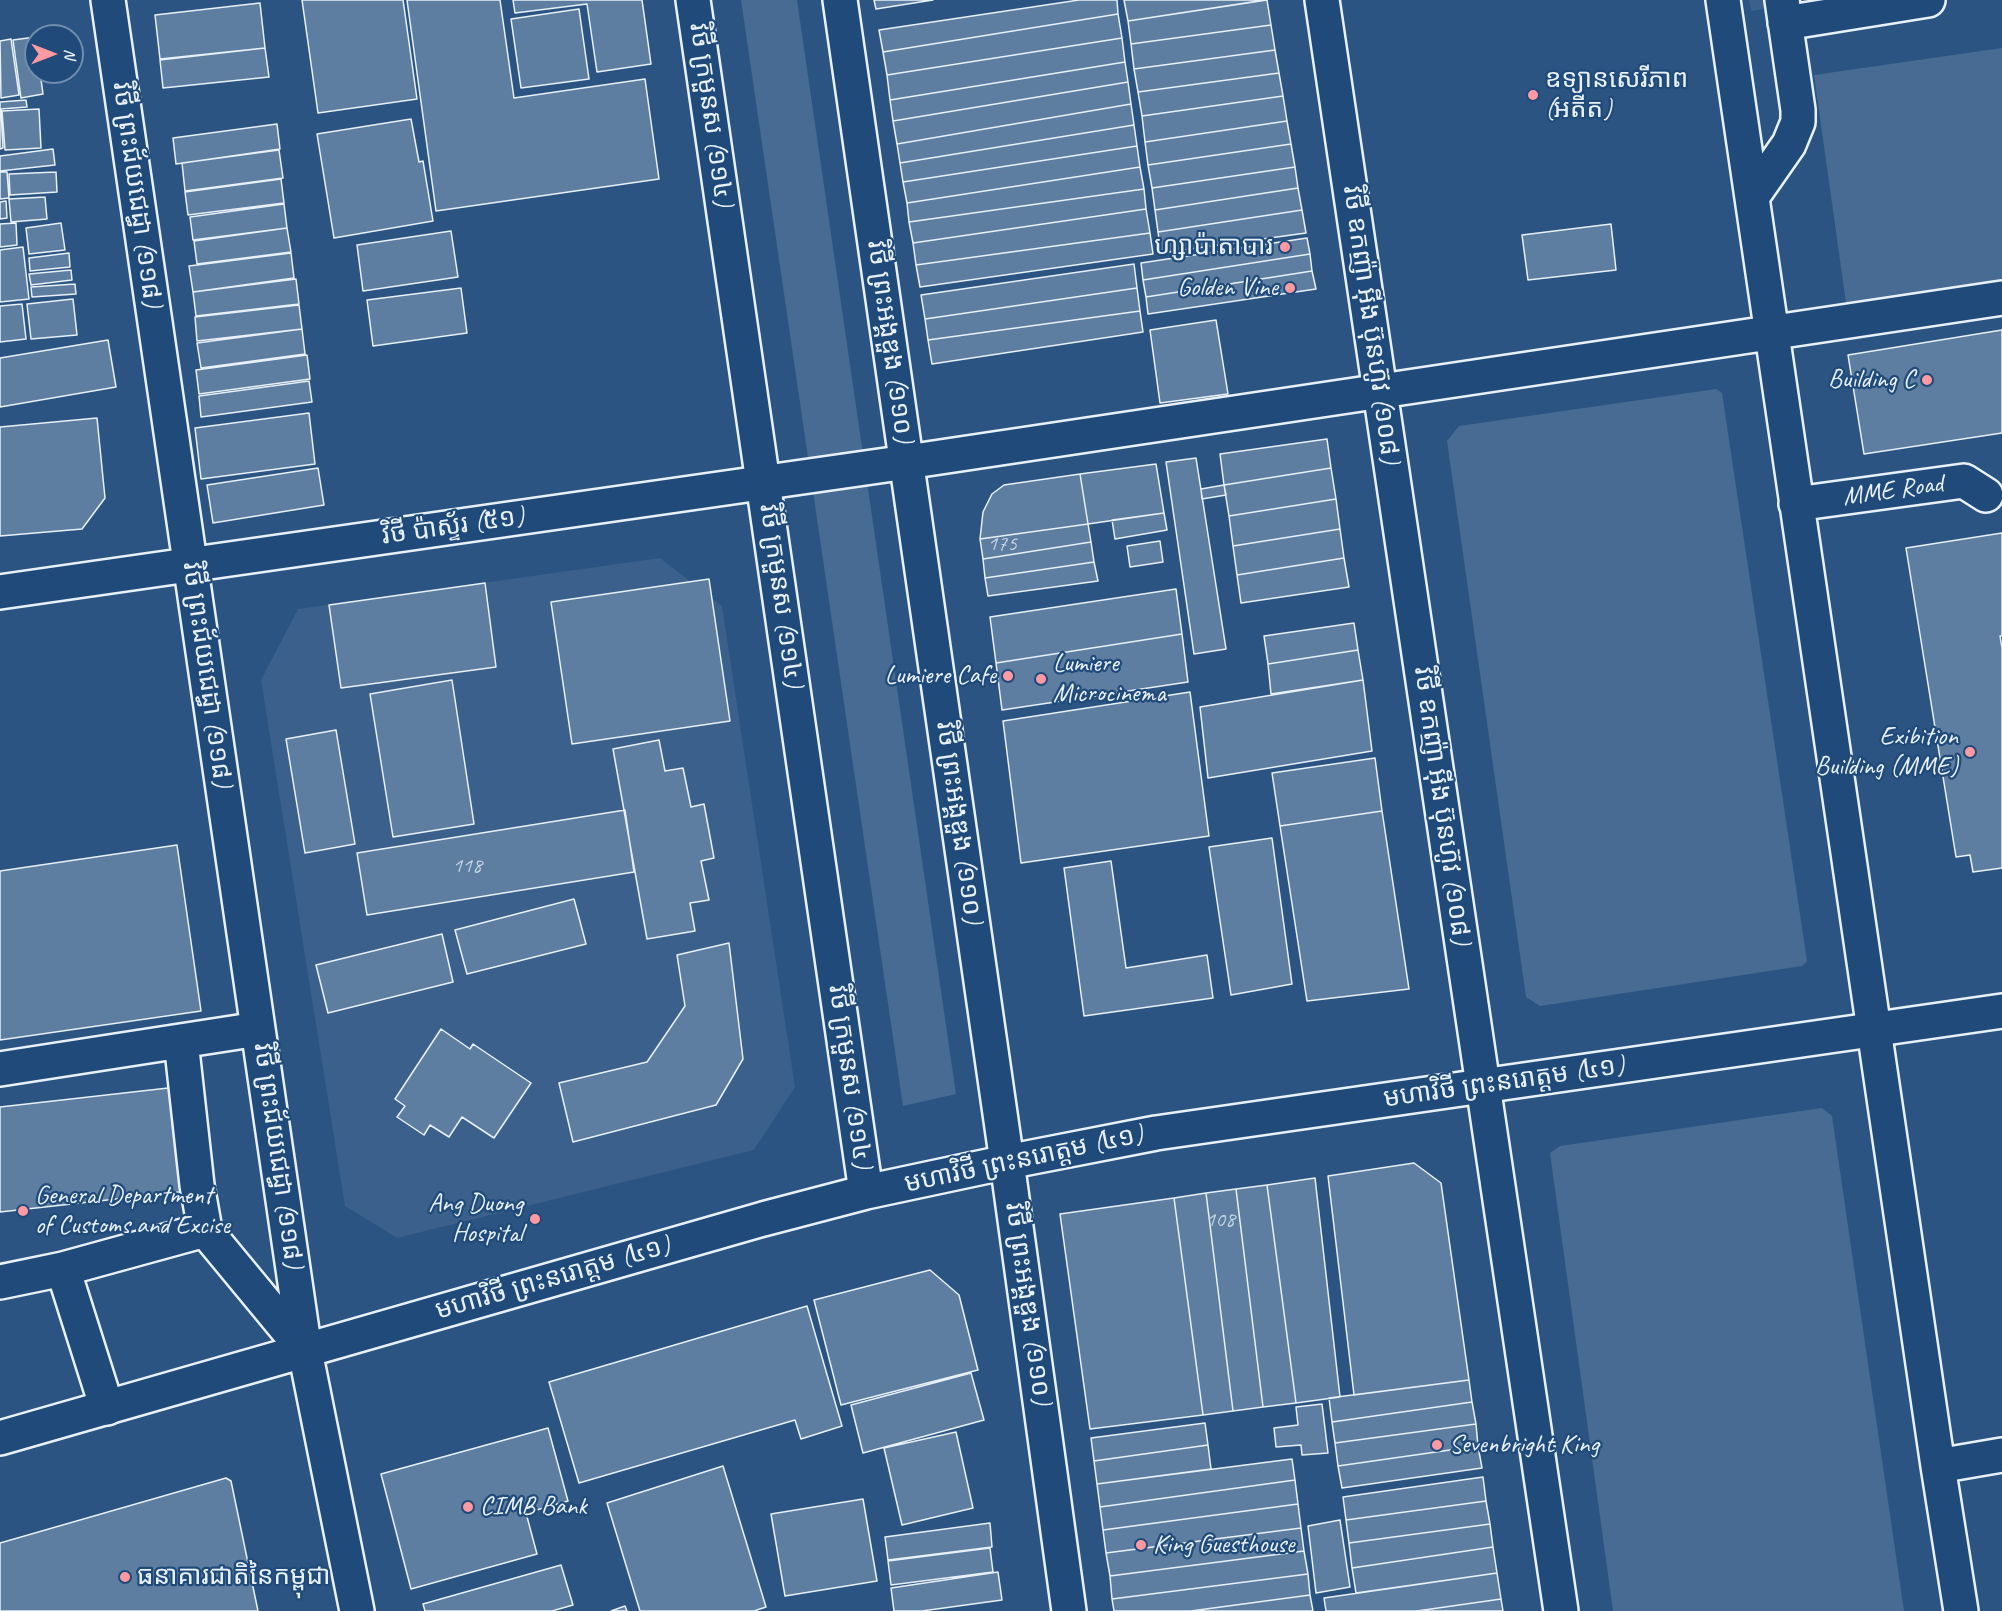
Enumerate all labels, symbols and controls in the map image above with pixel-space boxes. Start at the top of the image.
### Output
street label: វិថី ក្រមួនស (១១៤) [682,21,738,209]
north arrow [24,24,84,84]
text: N [60,49,80,59]
place label: ឧទ្យានសេរីភាព (អតីត) [1545,64,1688,125]
street label: វិថី ព្រះជ័យជេដ្ធា (១១៨) [105,80,167,310]
marker: ឧទ្យានសេរីភាព (អតីត) [1526,88,1540,102]
street label: វិថី ឧកញ៉ា អ៊ីង ប៊ុនហ៊ូវ (១០៨) [1335,184,1405,466]
place label: ហ្សាប៉ាតាបារ [1154,231,1273,263]
street label: វិថី ព្រះអង្គឌួង (១១០) [859,239,919,445]
marker: ហ្សាប៉ាតាបារ [1278,240,1292,254]
place label: Golden Vine [1177,272,1278,304]
marker: Golden Vine [1283,281,1297,295]
place label: Building C [1828,364,1915,396]
marker: Building C [1920,373,1934,387]
street label: MME Road [1841,469,1945,513]
street label: វិថី ប៉ាស្ទ័រ (៥១) [380,502,526,552]
street label: វិថី ក្រមួនស (១១៤) [752,502,808,690]
house number: 175 [987,531,1017,557]
street label: វិថី ព្រះជ័យជេដ្ធា (១១៨) [175,560,237,790]
place label: Lumiere Microcinema [1053,648,1166,710]
place label: Lumiere Cafe [885,660,996,692]
street label: វិថី ឧកញ៉ា អ៊ីង ប៊ុនហ៊ូវ (១០៨) [1406,665,1476,947]
marker: Lumiere Cafe [1001,669,1015,683]
marker: Lumiere Microcinema [1034,672,1048,686]
street label: វិថី ព្រះអង្គឌួង (១១០) [928,720,988,926]
place label: Exibition Building (MME) [1815,721,1958,782]
marker: Exibition Building (MME) [1963,745,1977,759]
house number: 118 [452,853,482,879]
street label: វិថី ក្រមួនស (១១៤) [821,983,877,1171]
street label: វិថី ព្រះជ័យជេដ្ធា (១១៨) [246,1041,308,1271]
street label: មហាវិថី ព្រះនរោត្តម (៤១) [1382,1051,1626,1115]
street label: មហាវិថី ព្រះនរោត្តម (៤១) [902,1119,1146,1201]
place label: General Department of Customs and Excise [35,1180,230,1242]
place label: Ang Duong Hospital [428,1188,523,1250]
street label: វិថី ព្រះអង្គឌួង (១១០) [997,1201,1057,1407]
marker: General Department of Customs and Excise [16,1204,30,1218]
house number: 108 [1205,1207,1235,1233]
marker: Ang Duong Hospital [528,1212,542,1226]
street label: មហាវិថី ព្រះនរោត្តម (៤១) [432,1231,674,1327]
place label: Sevenbright King [1449,1429,1599,1461]
marker: Sevenbright King [1430,1438,1444,1452]
place label: CIMB Bank [480,1491,587,1523]
marker: CIMB Bank [461,1500,475,1514]
place label: King Guesthouse [1153,1529,1294,1561]
marker: King Guesthouse [1134,1538,1148,1552]
place label: ធនាគារជាតិនៃកម្ពុជា [137,1561,331,1593]
marker: ធនាគារជាតិនៃកម្ពុជា [118,1570,132,1584]

